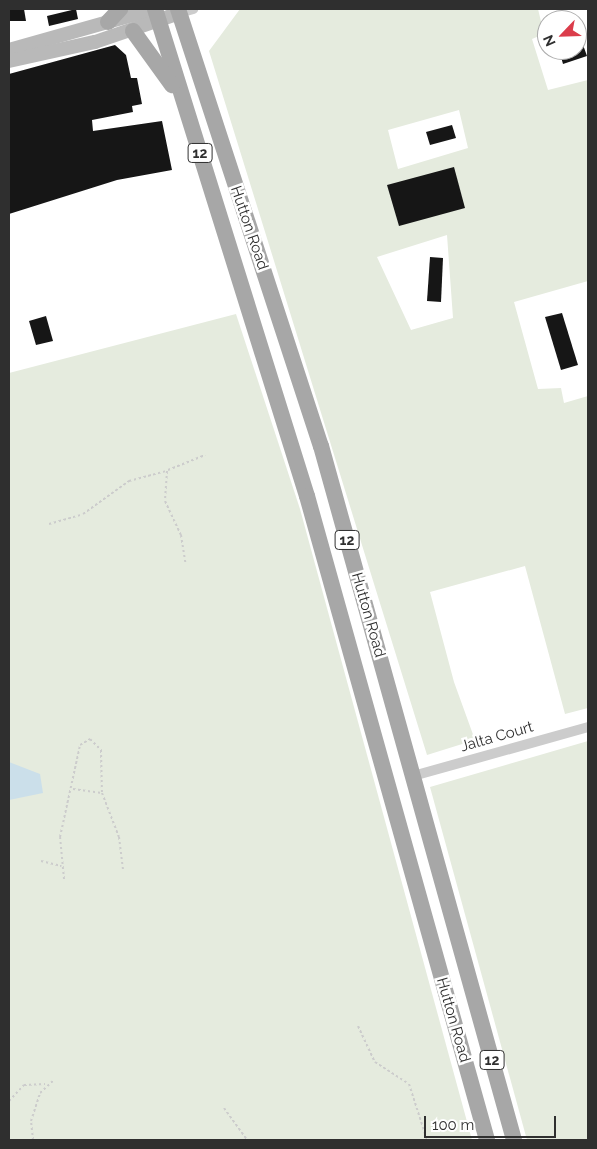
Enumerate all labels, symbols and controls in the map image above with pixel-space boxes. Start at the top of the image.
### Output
north arrow [537,10,587,60]
text: N [540,33,559,49]
road number: 12 [188,142,212,164]
street label: Hutton Road [226,184,272,272]
road number: 12 [334,528,360,552]
street label: Hutton Road [347,571,389,659]
street label: Jalta Court [459,718,535,756]
street label: Hutton Road [432,976,474,1064]
road number: 12 [480,1048,504,1072]
scale bar [427,1106,560,1138]
text: 100 m [432,1116,474,1134]

